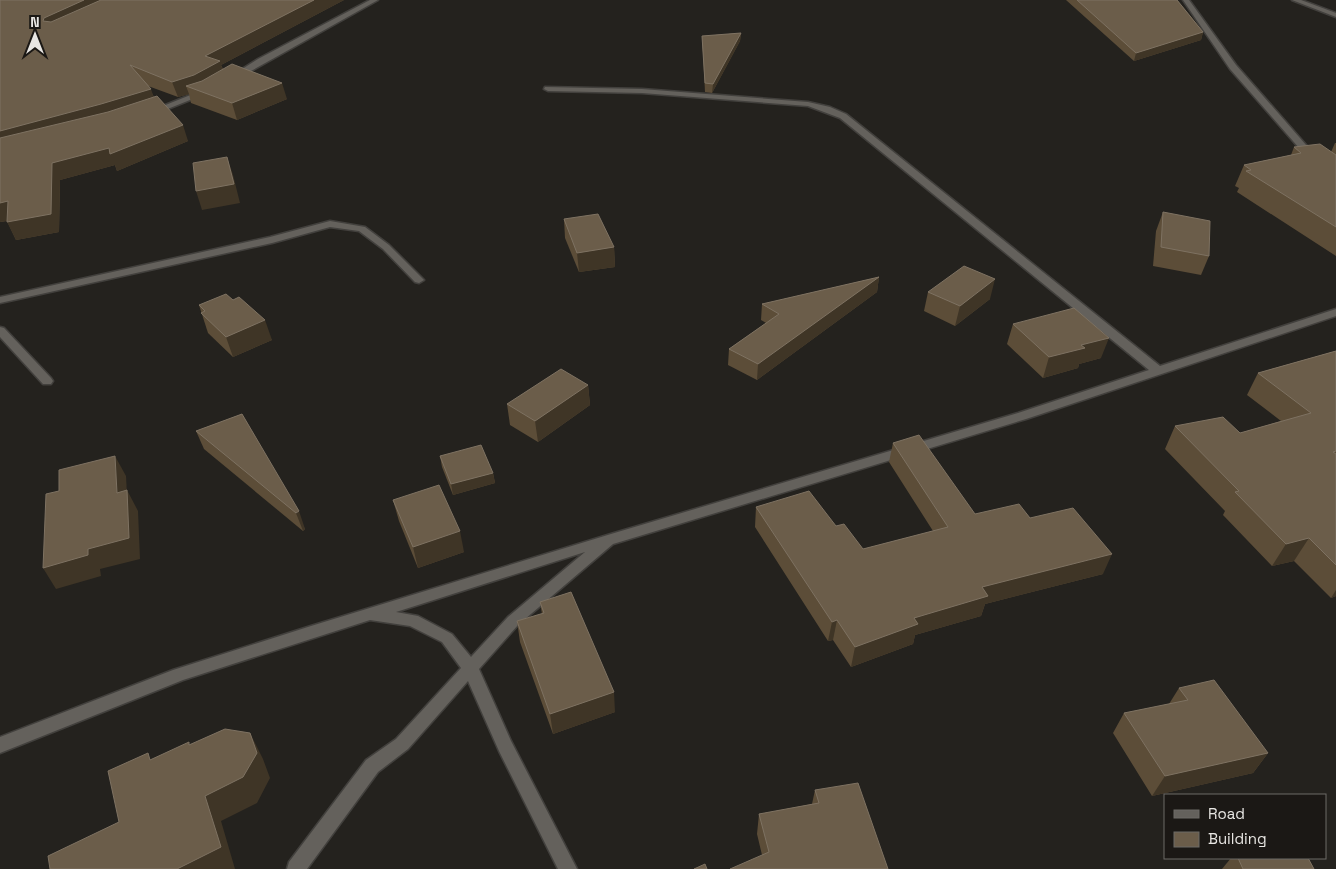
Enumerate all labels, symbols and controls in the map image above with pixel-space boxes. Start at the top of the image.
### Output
north arrow [10,10,60,60]
text: N [30,13,40,31]
legend [1164,794,1326,859]
text: Road [1208,804,1245,823]
text: Building [1208,829,1267,848]

